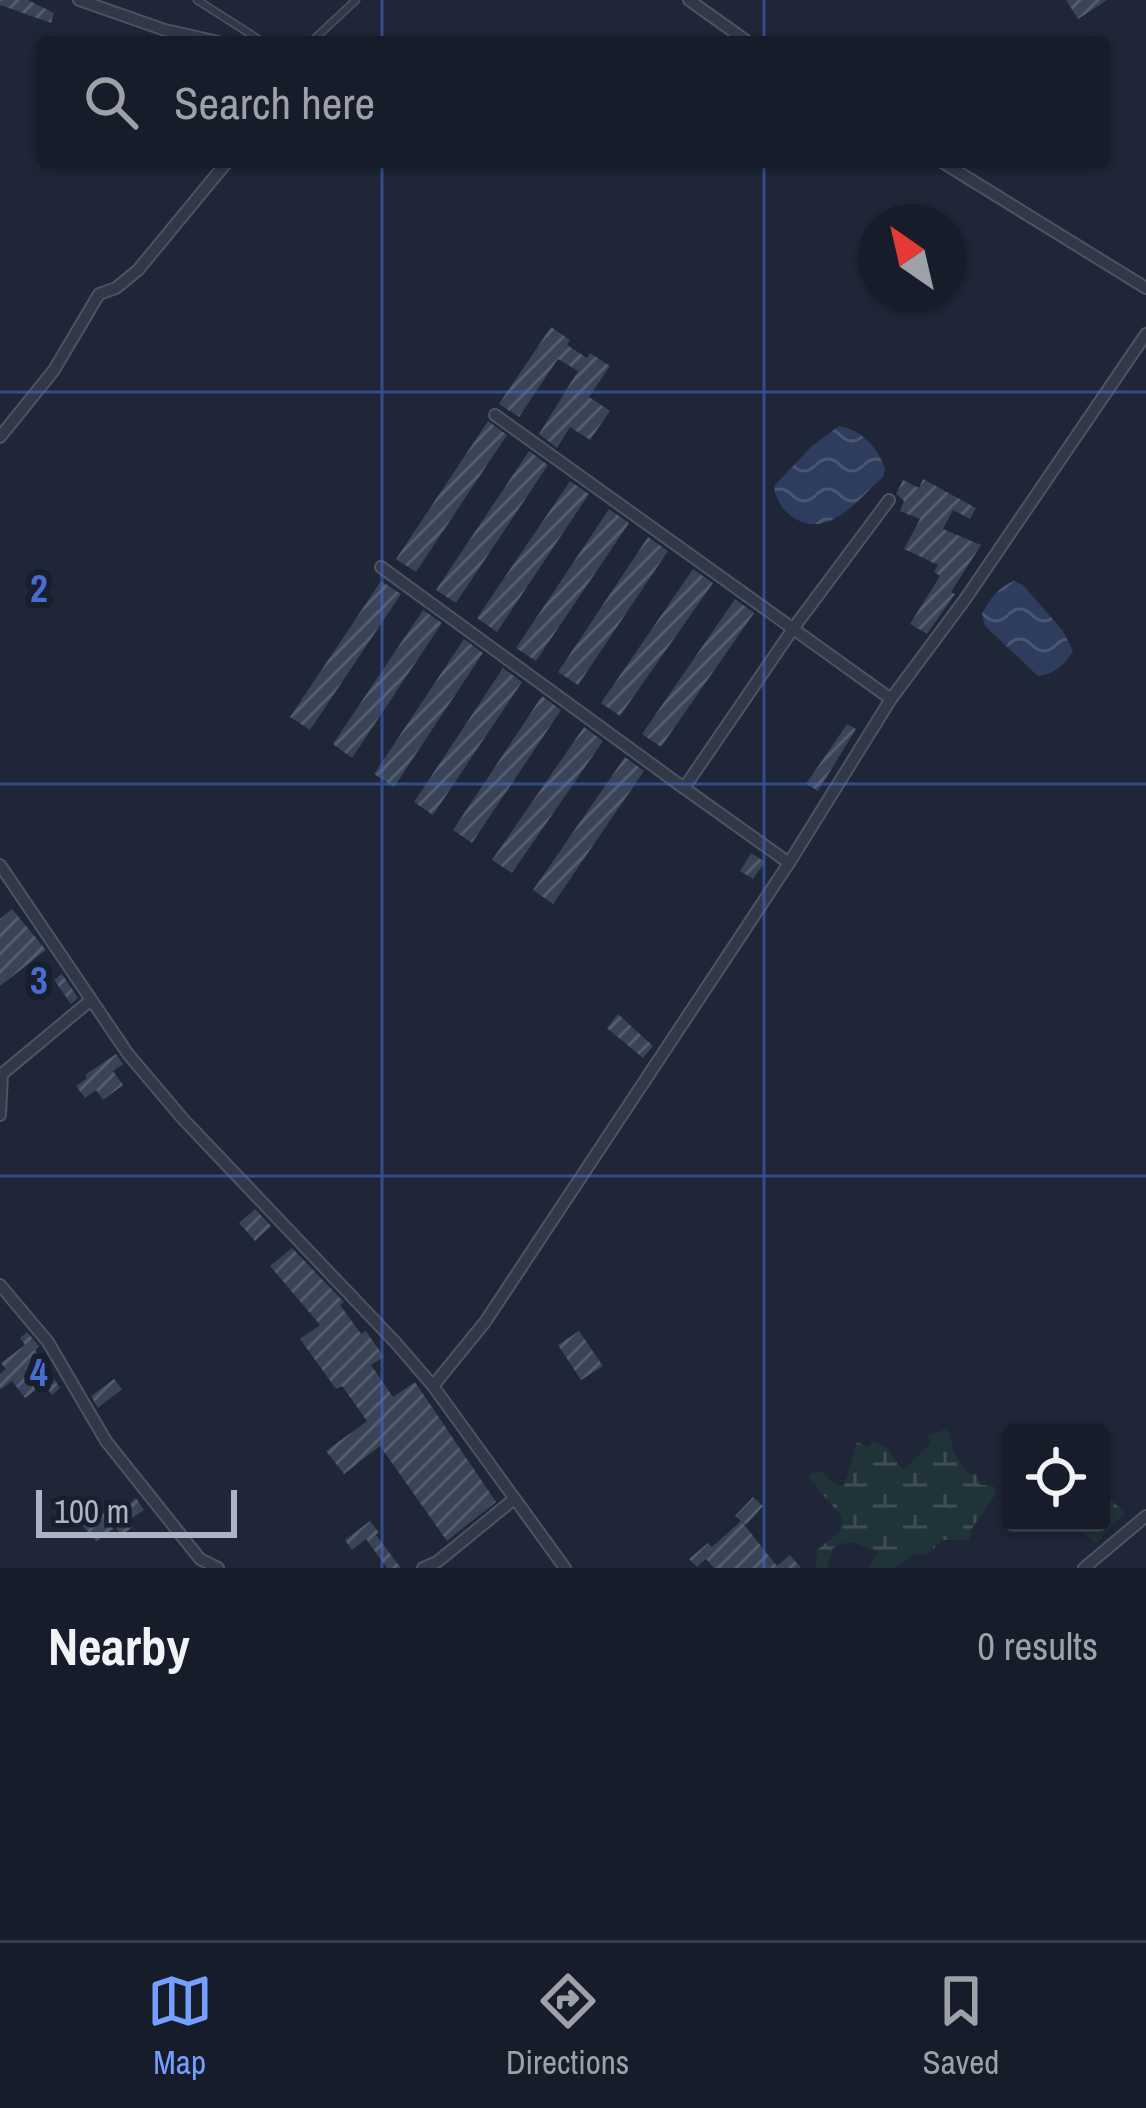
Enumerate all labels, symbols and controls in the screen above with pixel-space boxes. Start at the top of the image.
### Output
search box [36,36,1110,168]
icon: search [78,69,144,135]
text: Search here [174,72,375,133]
north arrow [858,204,966,312]
text: 2 [30,562,48,614]
text: 3 [30,954,48,1006]
text: 4 [30,1346,48,1398]
map controls [1002,1424,1110,1532]
button: locate [1002,1424,1110,1532]
scale bar [36,1484,237,1537]
text: 100 m [54,1489,129,1533]
text: Nearby [48,1612,190,1681]
text: 0 results [977,1620,1098,1672]
tab: Map [147,1968,213,2084]
tab: Directions [506,1968,629,2084]
tab: Saved [923,1968,999,2084]

